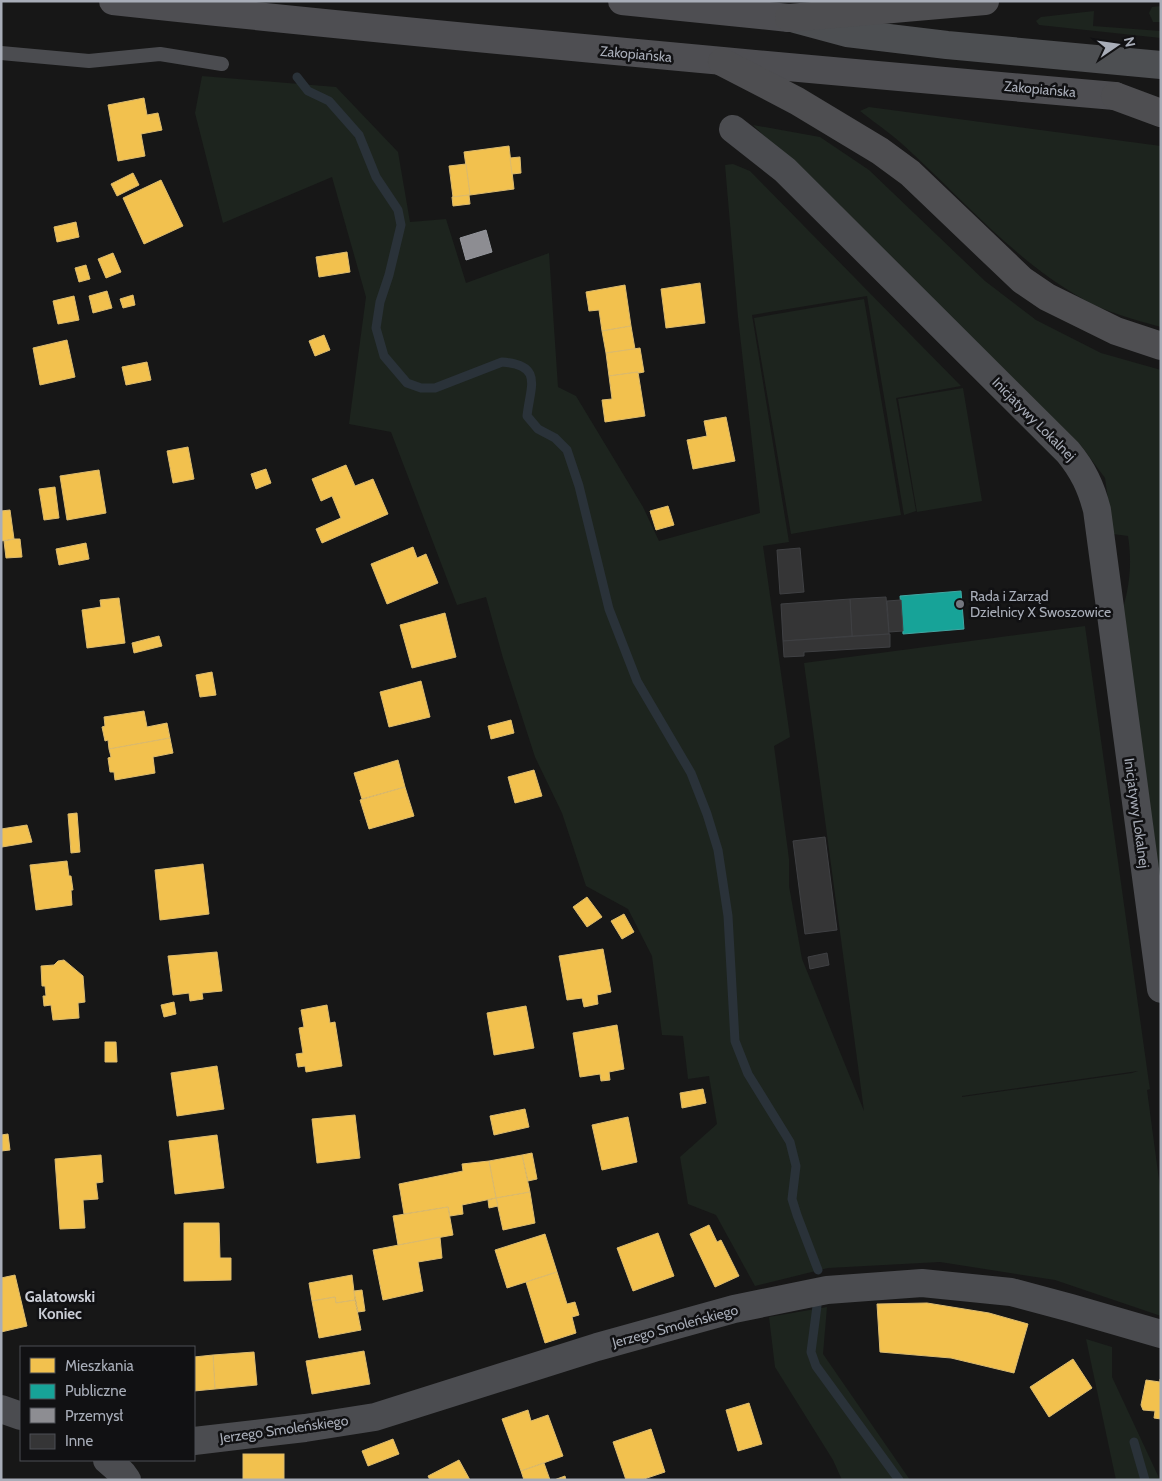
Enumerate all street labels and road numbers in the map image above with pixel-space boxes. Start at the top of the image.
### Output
street label: Zakopiańska [599,42,673,66]
street label: Zakopiańska [1003,77,1077,101]
street label: Inicjatywy Lokalnej [988,373,1080,465]
street label: Inicjatywy Lokalnej [1120,757,1154,869]
street label: Jerzego Smoleńskiego [609,1300,740,1352]
street label: Jerzego Smoleńskiego [218,1411,350,1447]

